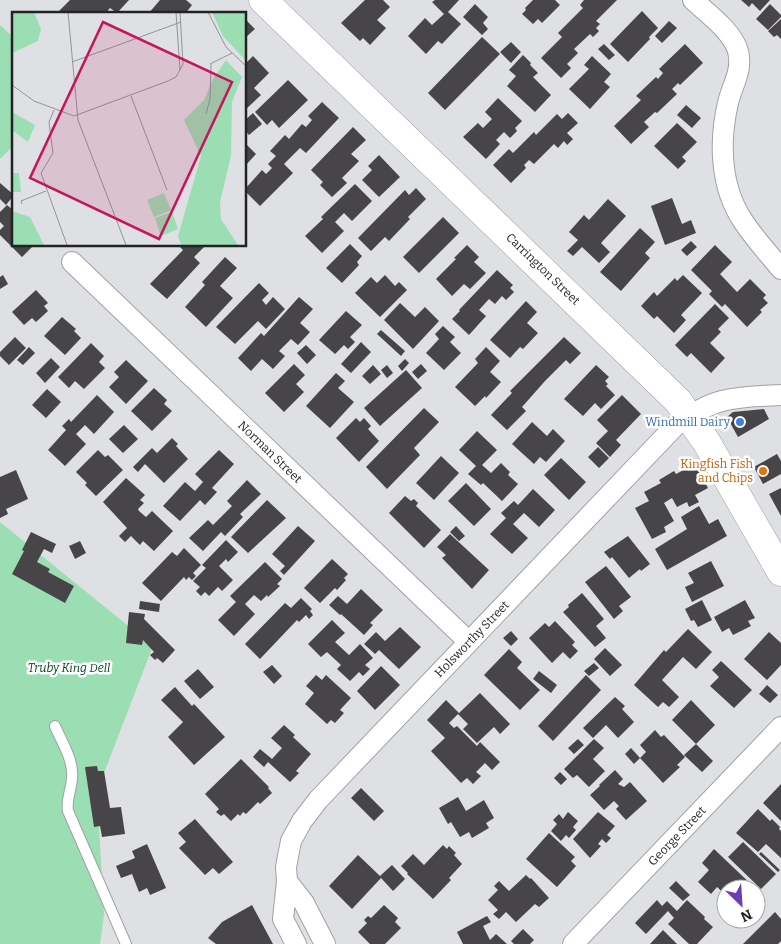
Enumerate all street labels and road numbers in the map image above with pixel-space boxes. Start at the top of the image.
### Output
street label: Carrington Street [503,230,583,308]
street label: Norman Street [235,418,305,486]
street label: Holsworthy Street [432,597,512,680]
street label: George Street [645,803,709,868]

